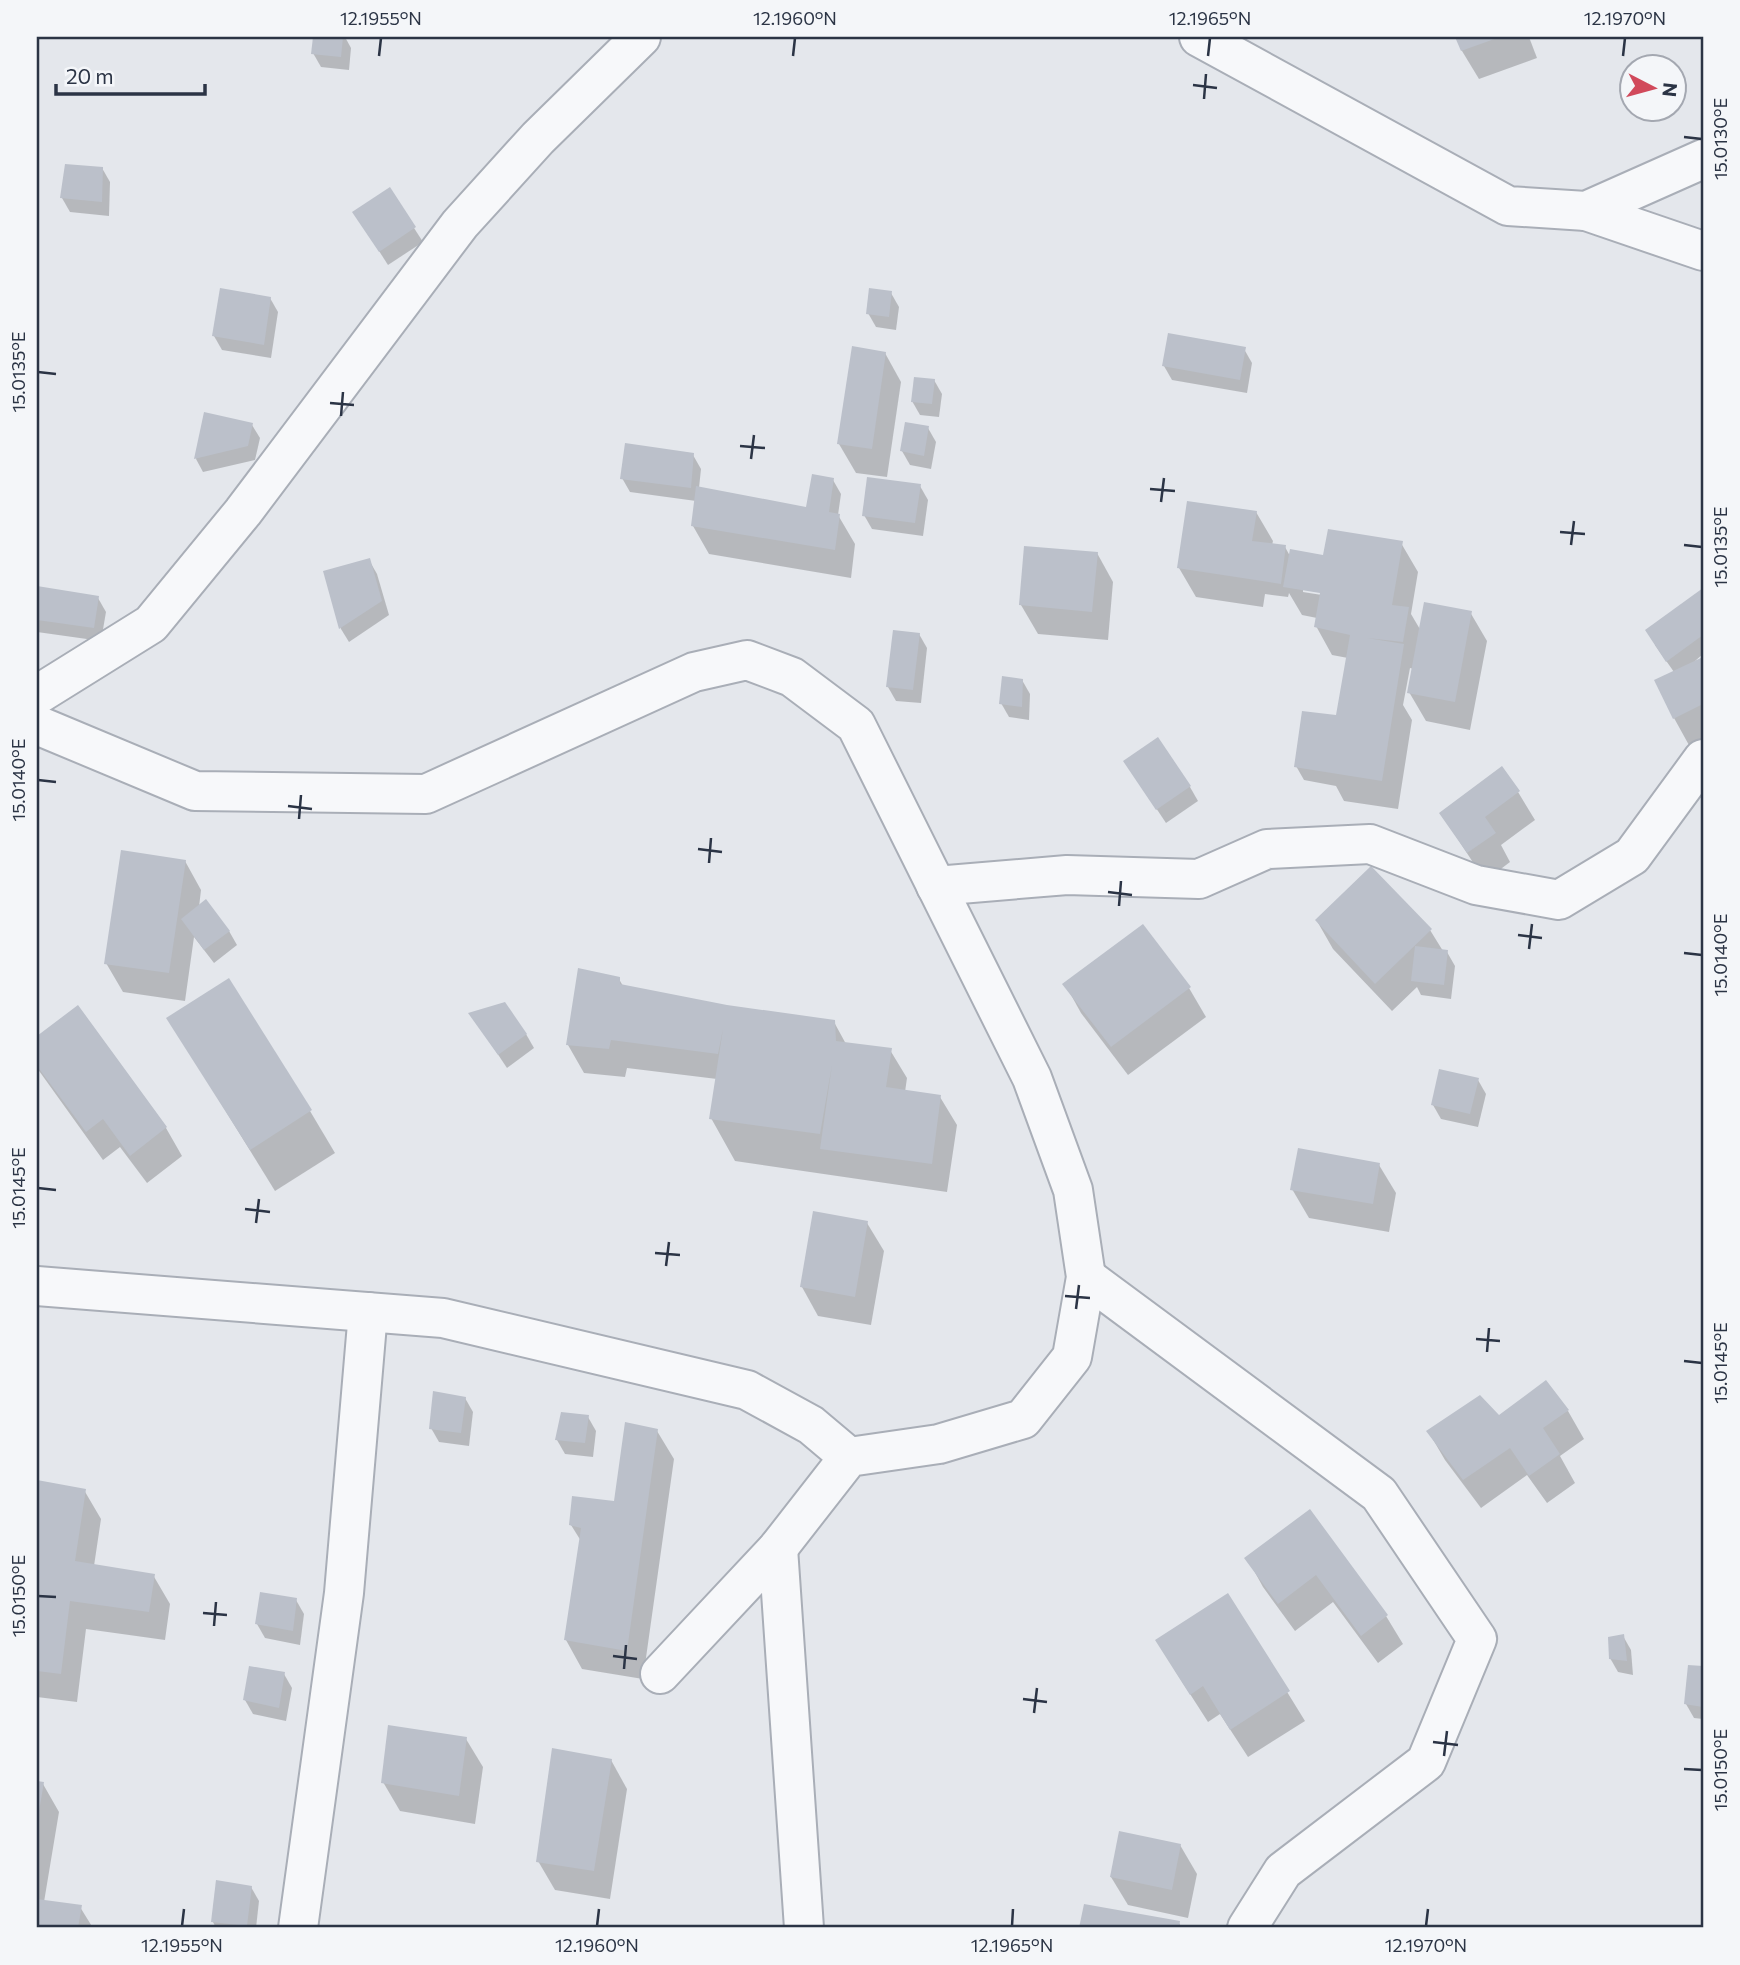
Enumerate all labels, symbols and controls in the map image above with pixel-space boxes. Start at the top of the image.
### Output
text: 12.1955°N [340,7,422,29]
text: 12.1960°N [753,7,837,29]
text: 12.1965°N [1169,7,1251,29]
text: 12.1970°N [1584,7,1666,29]
scale bar [56,52,205,96]
north arrow [1618,52,1688,122]
text: 20 m [66,63,114,88]
text: N [1658,82,1683,98]
text: 15.0130°E [1709,98,1731,180]
text: 15.0135°E [7,332,29,412]
text: 15.0135°E [1709,507,1731,587]
text: 15.0140°E [7,739,29,821]
text: 15.0140°E [1709,914,1731,996]
text: 15.0145°E [7,1147,29,1229]
text: 15.0145°E [1709,1322,1731,1404]
text: 15.0150°E [7,1555,29,1637]
text: 15.0150°E [1709,1729,1731,1811]
text: 12.1955°N [141,1934,223,1956]
text: 12.1960°N [555,1934,639,1956]
text: 12.1965°N [971,1934,1053,1956]
text: 12.1970°N [1385,1934,1467,1956]

